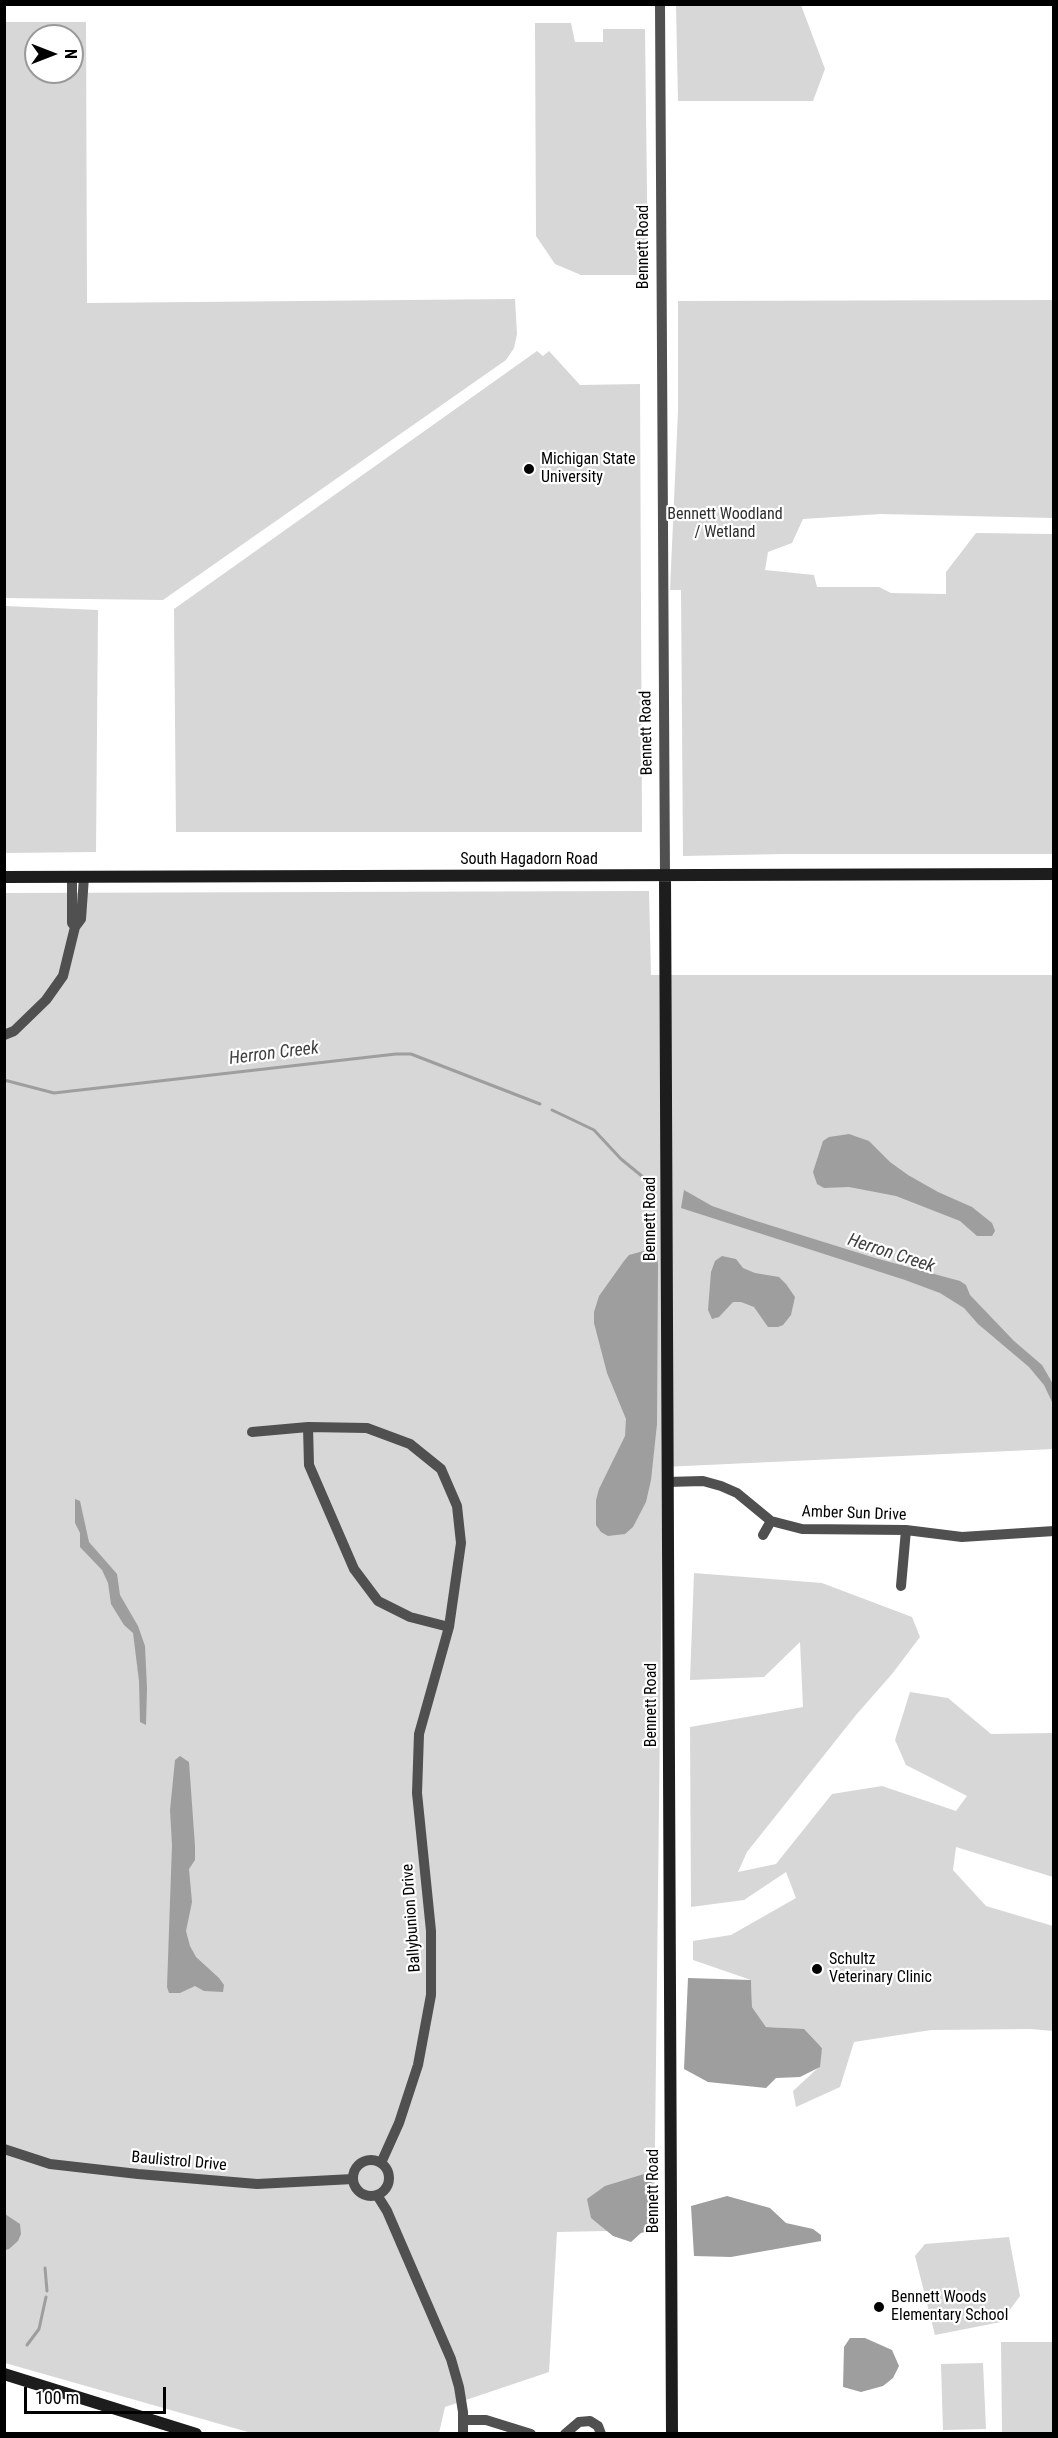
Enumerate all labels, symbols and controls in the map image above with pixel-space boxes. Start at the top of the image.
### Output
north arrow [24,24,84,84]
text: N [61,49,80,59]
street label: Bennett Road [634,205,654,289]
place label: Michigan State University [541,450,635,488]
marker: Michigan State University [522,462,536,476]
park label: Bennett Woodland / Wetland [667,505,783,543]
street label: Bennett Road [637,691,657,775]
street label: South Hagadorn Road [460,850,598,870]
water label: Herron Creek [228,1038,320,1070]
street label: Bennett Road [641,1177,661,1261]
water label: Herron Creek [845,1230,937,1278]
street label: Amber Sun Drive [801,1503,907,1525]
street label: Bennett Road [642,1663,662,1747]
street label: Ballybunion Drive [399,1863,425,1973]
place label: Schultz Veterinary Clinic [829,1950,932,1988]
marker: Schultz Veterinary Clinic [810,1962,824,1976]
street label: Baulistrol Drive [131,2148,227,2176]
street label: Bennett Road [644,2149,664,2233]
place label: Bennett Woods Elementary School [891,2288,1008,2326]
marker: Bennett Woods Elementary School [872,2300,886,2314]
scale bar [27,2375,170,2413]
text: 100 m [35,2387,79,2408]

